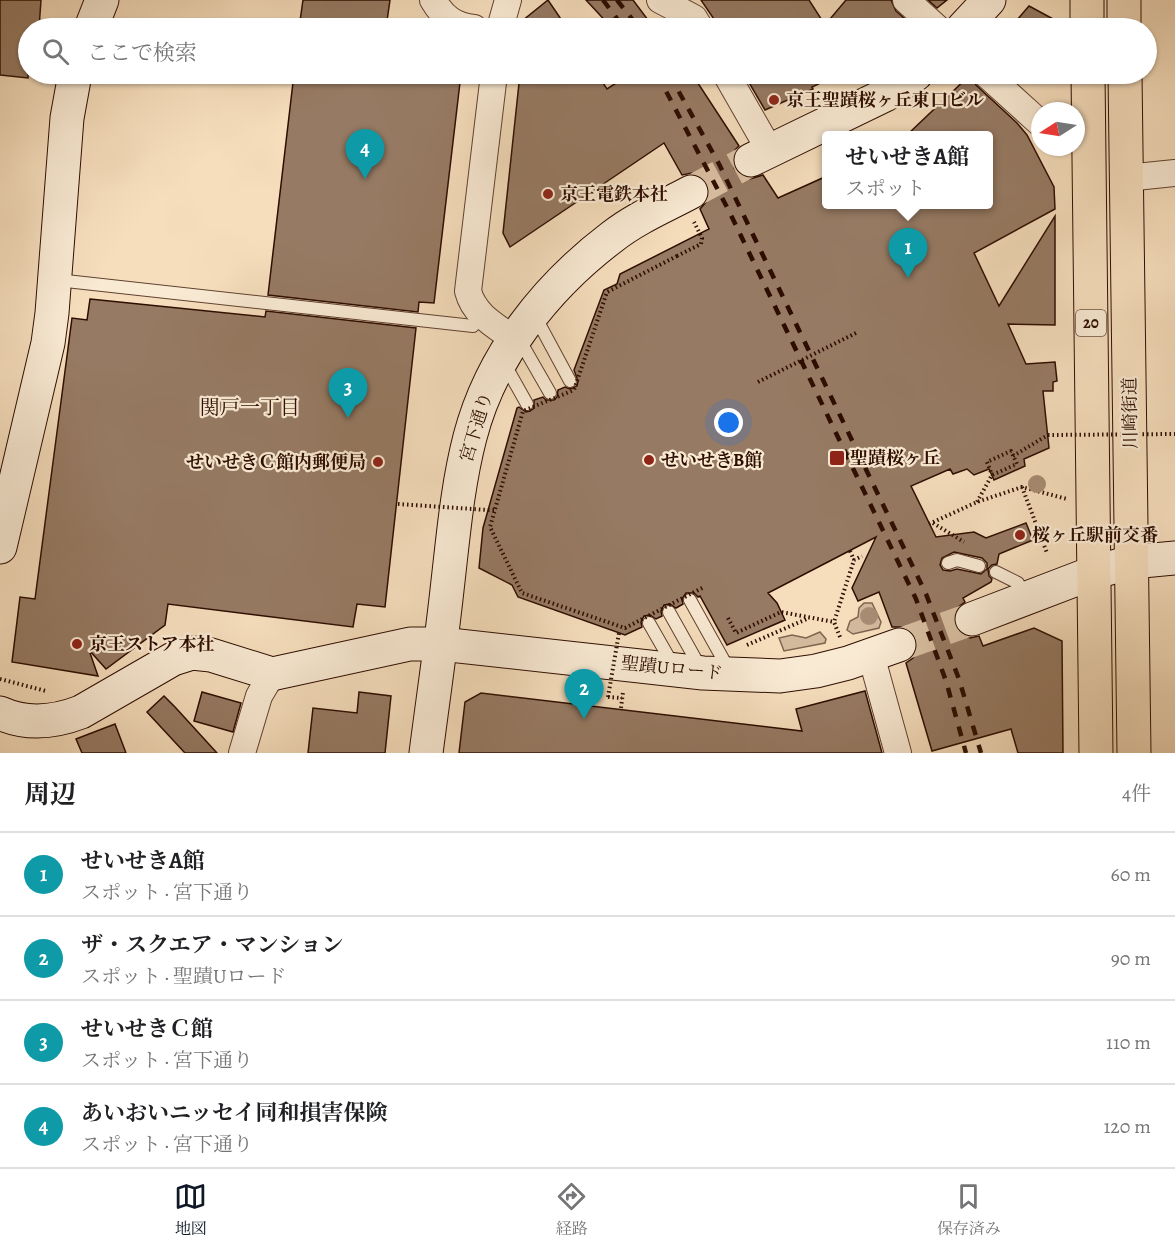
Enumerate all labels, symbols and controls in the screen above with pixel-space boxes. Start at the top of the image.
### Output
search box [18,18,1157,84]
icon: search [39,35,72,68]
text: ここで検索 [87,38,197,68]
place label: 京王聖蹟桜ヶ丘東口ビル [786,88,984,112]
marker: 京王聖蹟桜ヶ丘東口ビル [767,93,781,107]
north arrow [1031,102,1085,156]
pin: 4 [346,130,385,179]
popup [822,131,993,209]
text: せいせきA館 [846,142,969,172]
text: スポット [846,175,926,202]
place label: 京王電鉄本社 [560,182,668,206]
marker: 京王電鉄本社 [541,187,555,201]
pin: 1 [888,228,928,278]
road number: 20 [1076,310,1106,336]
pin: 3 [328,368,368,418]
street label: 川崎街道 [1117,377,1143,449]
street label: 宮下通り [454,389,498,465]
district label: 関戸一丁目 [200,394,300,421]
your location [714,408,743,437]
place label: 聖蹟桜ヶ丘 [850,446,940,470]
place label: せいせきB館 [661,448,762,472]
marker: 聖蹟桜ヶ丘 [828,449,846,467]
place label: せいせきＣ館内郵便局 [186,450,366,474]
marker: せいせきB館 [642,453,656,467]
marker: せいせきＣ館内郵便局 [371,455,385,469]
place label: 桜ヶ丘駅前交番 [1032,523,1158,547]
marker: 桜ヶ丘駅前交番 [1013,528,1027,542]
place label: 京王ストア本社 [89,632,214,656]
marker: 京王ストア本社 [70,637,84,651]
street label: 聖蹟Uロード [620,651,724,685]
pin: 2 [564,670,604,719]
text: 周辺 [24,777,76,812]
text: 4件 [1122,780,1151,807]
text: せいせきA館 [81,846,205,876]
text: 1 [40,861,47,888]
text: 60 m [1111,861,1151,888]
text: スポット · 宮下通り [81,879,253,906]
text: ザ・スクエア・マンション [81,930,344,960]
text: 2 [39,945,48,972]
text: 90 m [1111,945,1151,972]
text: スポット · 聖蹟Uロード [81,963,287,990]
text: せいせきＣ館 [81,1014,213,1044]
text: 3 [39,1029,48,1056]
text: 110 m [1106,1029,1151,1056]
text: スポット · 宮下通り [81,1047,253,1074]
text: あいおいニッセイ同和損害保険 [81,1098,387,1128]
text: 4 [39,1113,48,1140]
text: 120 m [1103,1113,1151,1140]
text: スポット · 宮下通り [81,1131,253,1158]
tab: 地図 [174,1180,207,1240]
tab: 経路 [555,1180,588,1240]
tab: 保存済み [937,1180,1001,1240]

